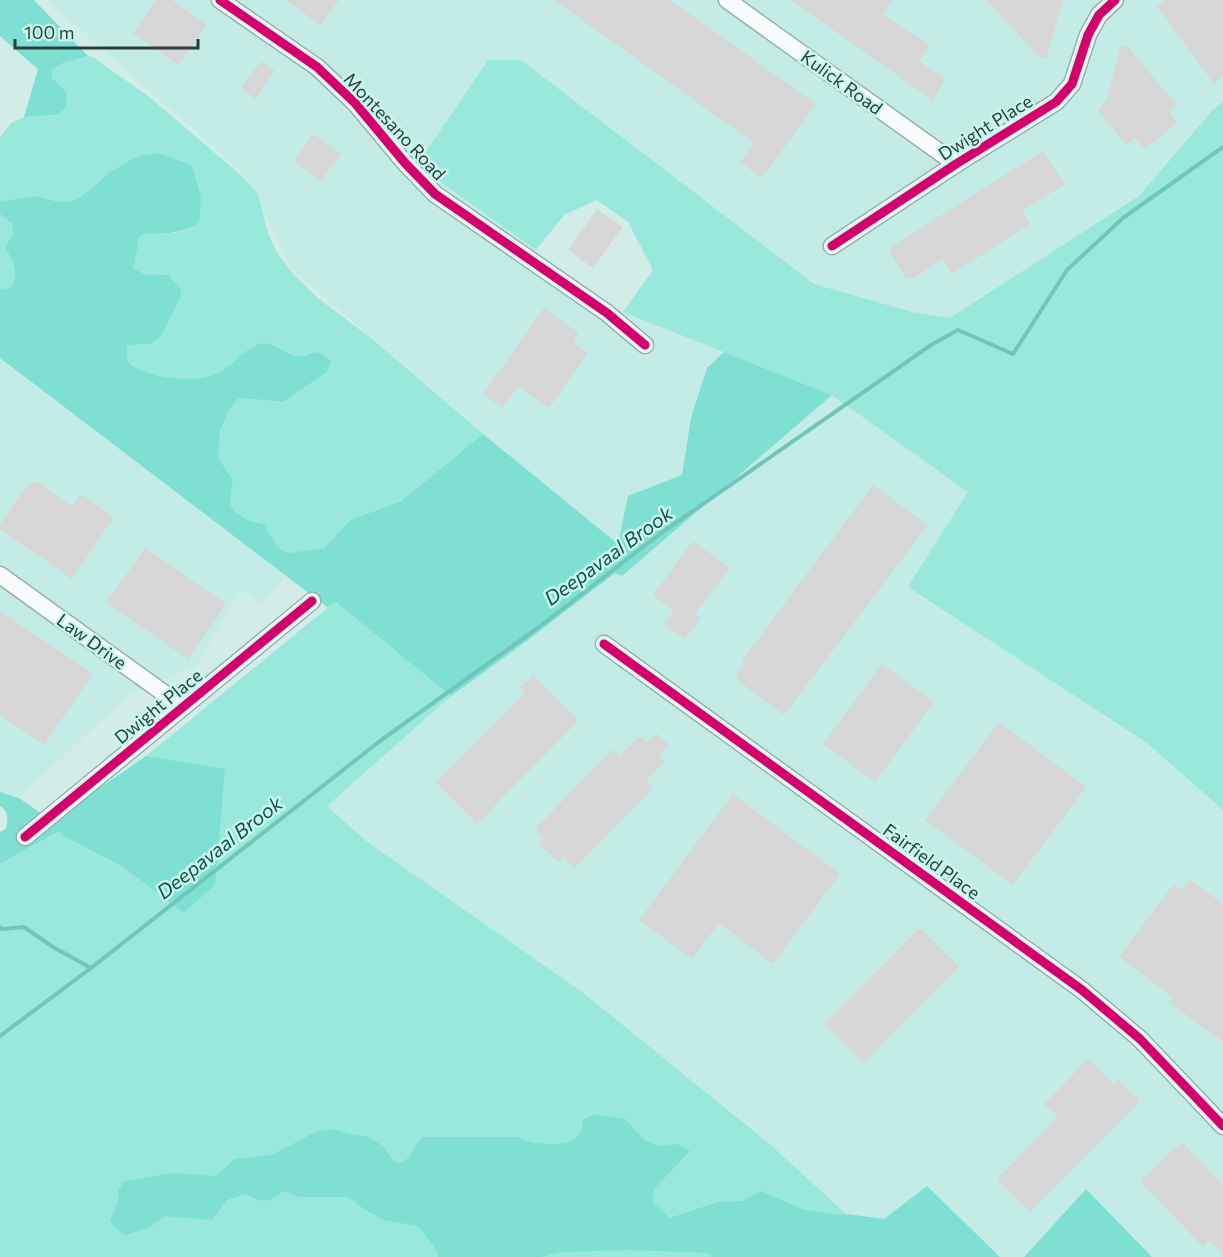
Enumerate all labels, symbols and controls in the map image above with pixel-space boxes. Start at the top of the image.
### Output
scale bar [15,12,198,50]
text: 100 m [24,21,74,43]
street label: Kulick Road [797,45,887,119]
street label: Montesano Road [340,68,450,184]
street label: Dwight Place [934,89,1036,165]
water label: Deepavaal Brook [539,500,678,610]
street label: Law Drive [53,608,131,674]
street label: Dwight Place [110,664,206,748]
water label: Deepavaal Brook [151,790,288,904]
street label: Fairfield Place [879,818,985,904]

